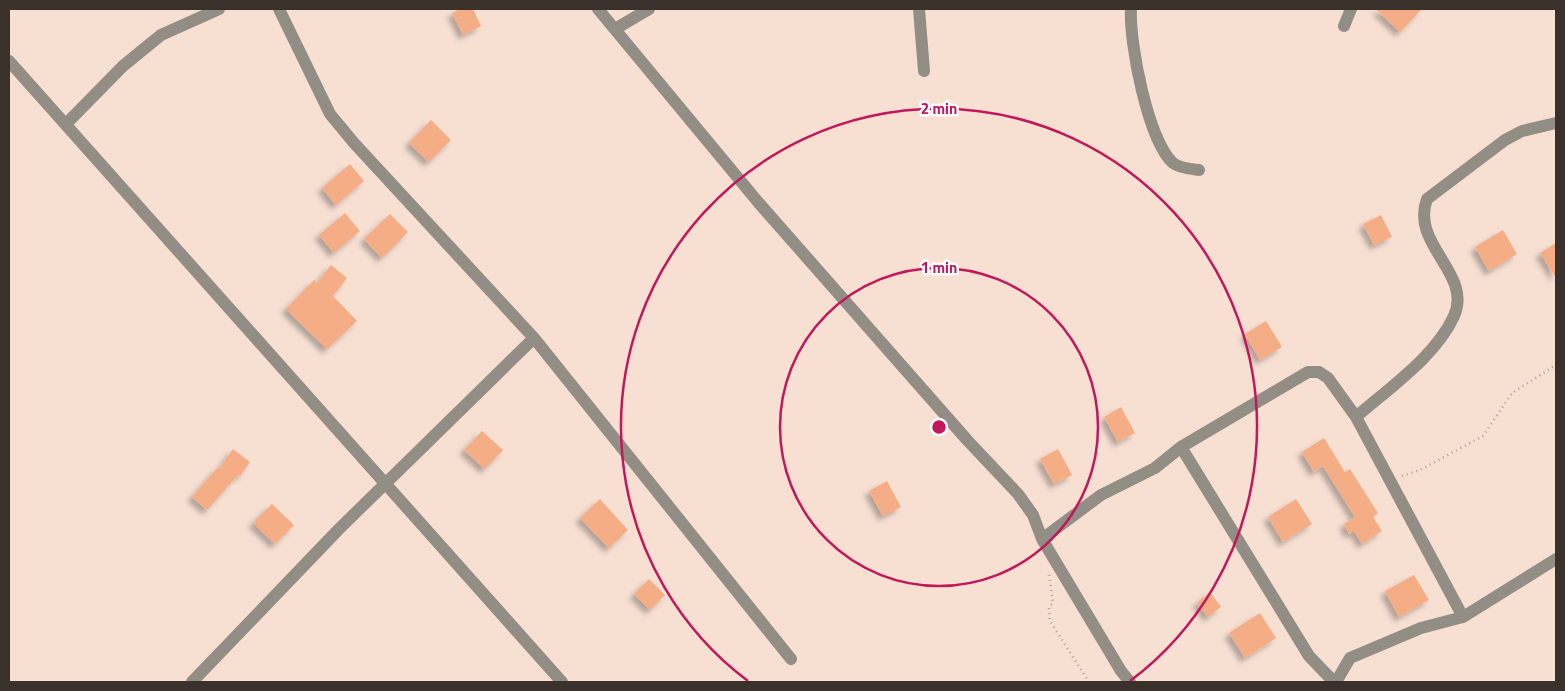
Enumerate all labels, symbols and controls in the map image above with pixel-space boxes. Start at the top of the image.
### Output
text: 2 min [921,97,957,120]
text: 1 min [921,256,957,279]
centre of rings [930,418,948,436]

